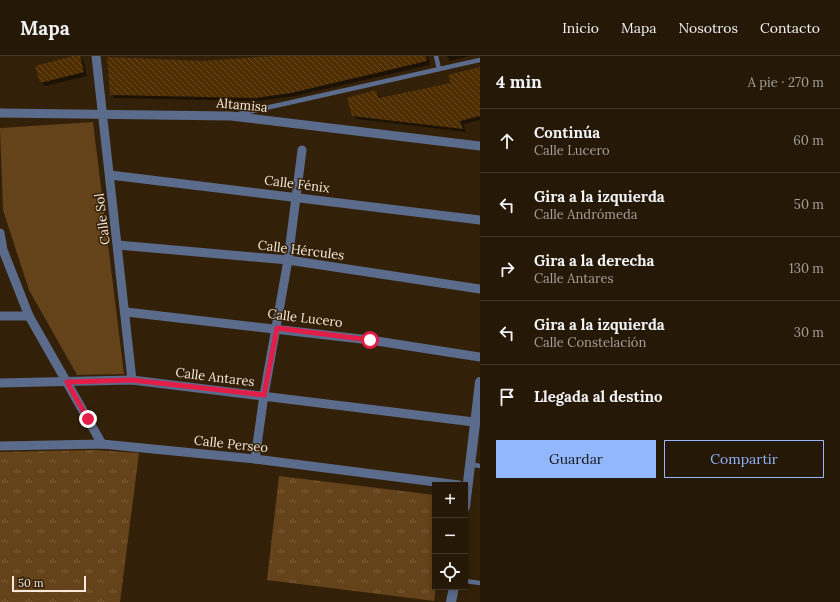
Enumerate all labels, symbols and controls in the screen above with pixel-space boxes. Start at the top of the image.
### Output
text: Mapa [20,16,70,40]
text: Inicio [562,19,599,37]
text: Mapa [621,19,657,37]
text: Nosotros [679,19,738,37]
text: Contacto [760,19,820,37]
text: 4 min [496,71,542,93]
text: A pie · 270 m [748,74,824,91]
street label: Altamisa [215,94,269,116]
text: Continúa [534,123,600,142]
icon: ahead [496,130,518,152]
text: 60 m [793,132,824,149]
text: Calle Lucero [534,142,610,159]
street label: Calle Fénix [263,172,331,196]
text: Gira a la izquierda [534,187,665,206]
street label: Calle Sol [90,192,114,246]
icon: left [496,194,518,216]
text: 50 m [794,196,824,213]
text: Calle Andrómeda [534,206,637,223]
street label: Calle Hércules [257,236,345,264]
text: Gira a la derecha [534,251,654,270]
icon: right [496,258,518,280]
text: 130 m [789,260,824,277]
text: Calle Antares [534,270,614,287]
street label: Calle Lucero [266,305,344,331]
text: Gira a la izquierda [534,315,665,334]
icon: left [496,322,518,344]
text: 30 m [794,324,824,341]
route start [361,331,379,349]
text: Calle Constelación [534,334,646,351]
street label: Calle Antares [174,364,256,390]
icon: arrive [496,386,518,408]
text: Llegada al destino [534,387,663,406]
route end [79,410,97,428]
street label: Calle Perseo [193,432,269,456]
button: Guardar [496,440,656,478]
button: Compartir [664,440,824,478]
map controls [432,482,468,590]
button: + [432,482,468,518]
button: − [432,518,468,554]
button: locate [432,554,468,590]
scale bar [12,574,86,593]
text: 50 m [18,576,44,590]

